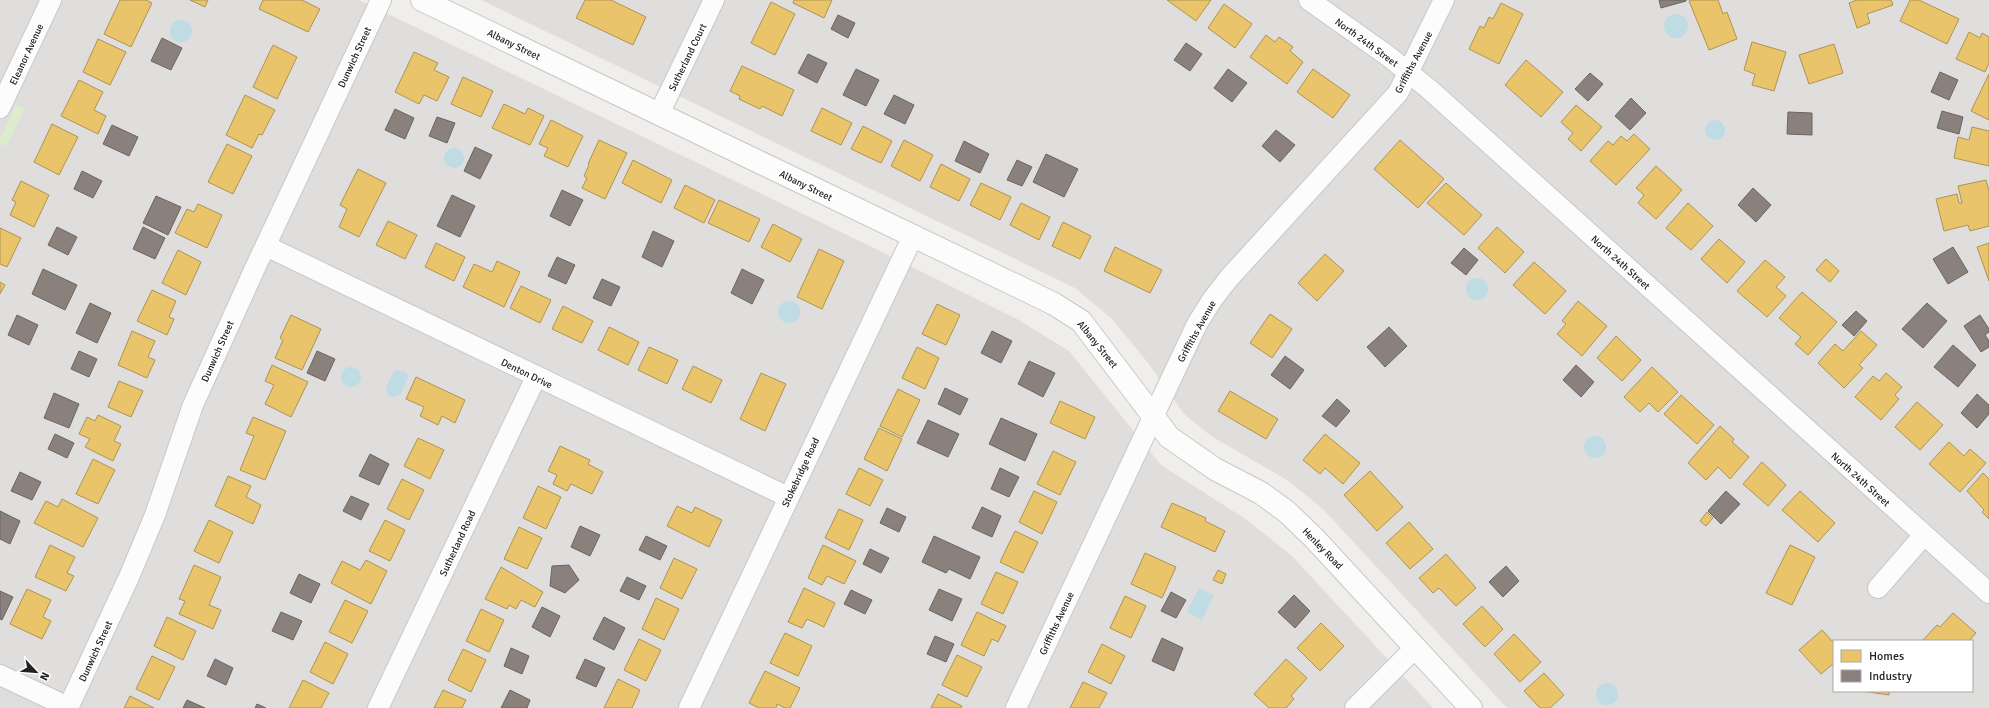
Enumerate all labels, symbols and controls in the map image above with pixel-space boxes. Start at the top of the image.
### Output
street label: North 24th Street [1333,16,1401,70]
street label: Sutherland Court [666,21,710,93]
street label: Eleanor Avenue [7,22,46,87]
street label: Dunwich Street [336,25,374,90]
street label: Albany Street [485,27,542,63]
street label: Griffiths Avenue [1392,29,1435,96]
street label: Albany Street [777,168,834,204]
street label: North 24th Street [1588,233,1653,293]
street label: Griffiths Avenue [1175,299,1219,364]
street label: Dunwich Street [199,318,237,384]
street label: Albany Street [1074,318,1120,371]
street label: Denton Drive [499,356,554,391]
street label: Stokebridge Road [780,436,822,509]
street label: North 24th Street [1828,450,1893,510]
street label: Sutherland Road [437,509,478,578]
street label: Henley Road [1299,525,1345,572]
street label: Griffiths Avenue [1037,590,1077,657]
street label: Dunwich Street [77,619,115,684]
legend [1833,640,1973,692]
text: Homes [1869,649,1904,664]
north arrow [16,652,56,692]
text: Industry [1869,669,1912,684]
text: N [37,670,52,682]

